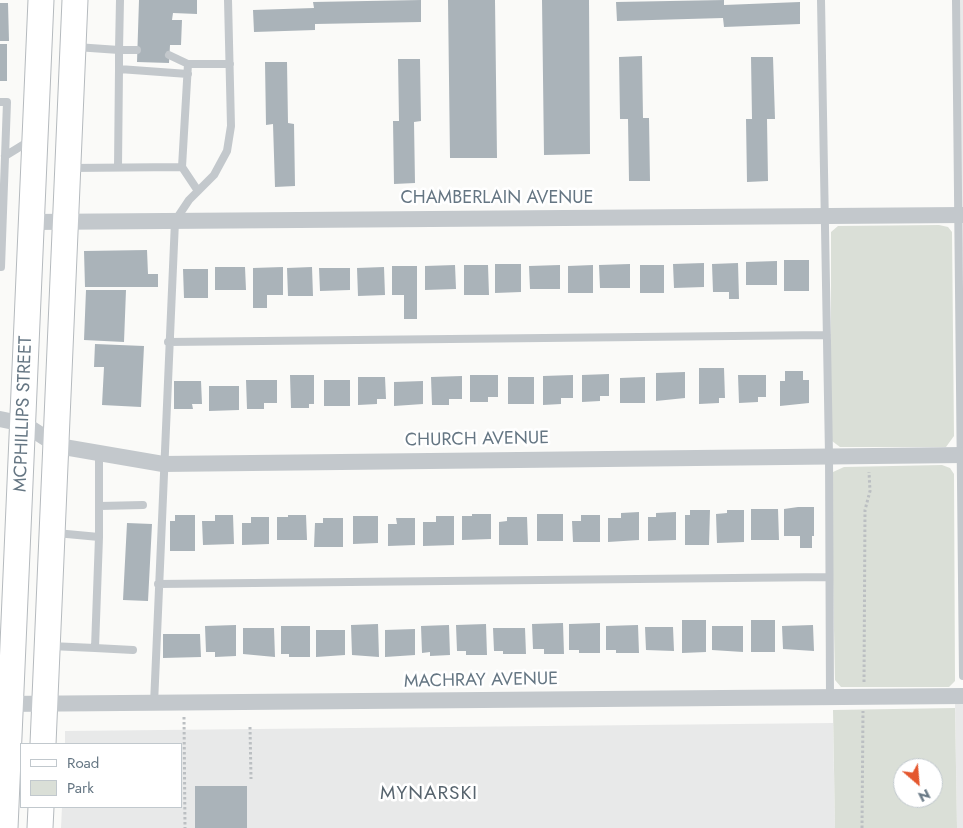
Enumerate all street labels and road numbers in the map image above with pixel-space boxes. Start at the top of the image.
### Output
street label: CHAMBERLAIN AVENUE [401,188,593,210]
street label: MCPHILLIPS STREET [10,336,38,492]
street label: CHURCH AVENUE [405,428,549,452]
street label: MACHRAY AVENUE [404,669,558,693]

